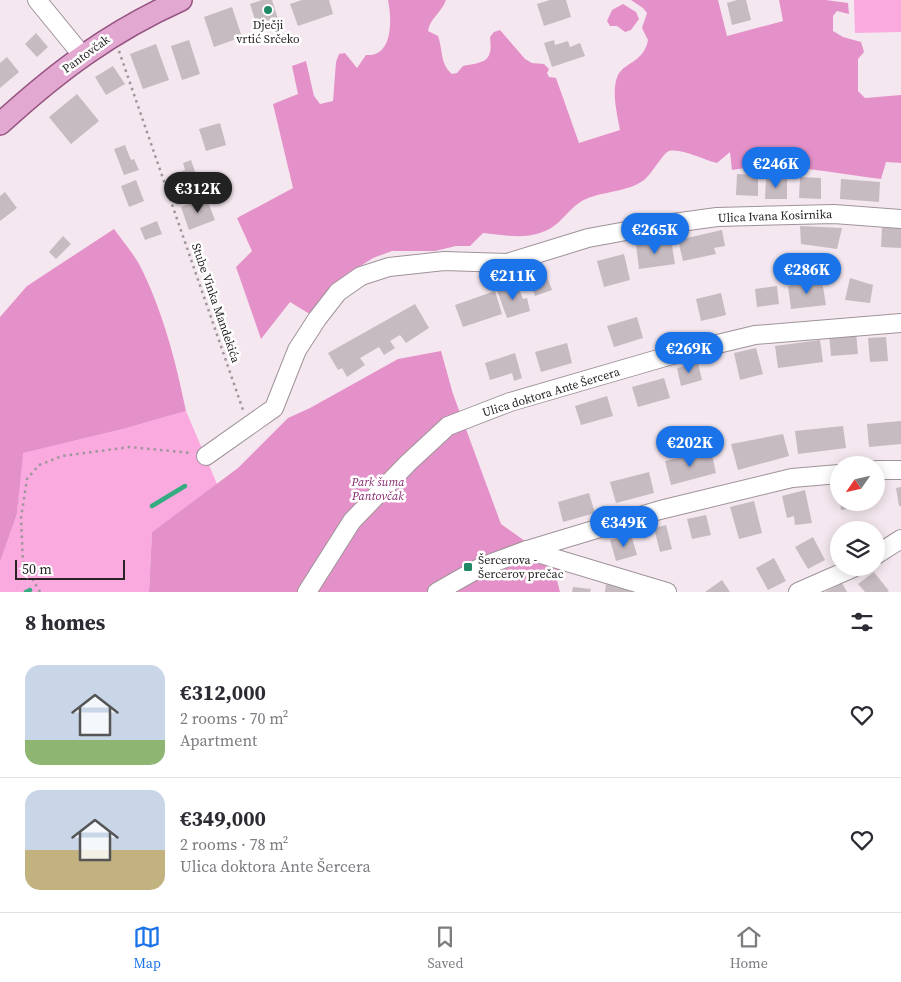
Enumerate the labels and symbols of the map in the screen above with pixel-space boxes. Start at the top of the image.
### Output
marker: Dječji vrtić Srčeko [262,4,274,16]
place label: Dječji vrtić Srčeko [236,17,300,47]
street label: Pantovčak [59,31,113,77]
pin: €246K [741,146,811,189]
pin: €312K [163,172,233,214]
street label: Ulica Ivana Kosirnika [718,206,833,226]
pin: €265K [620,212,690,255]
street label: Stube Vinka Mandekića [188,241,244,366]
pin: €286K [772,252,842,295]
pin: €211K [478,258,548,301]
pin: €269K [654,332,724,374]
street label: Ulica doktora Ante Šercera [480,363,623,421]
pin: €202K [655,426,725,468]
north arrow [830,456,885,511]
park label: Park šuma Pantovčak [350,474,405,504]
pin: €349K [589,506,659,548]
place label: Šercerova - Šercerov prečac [478,552,564,582]
scale bar [15,557,125,580]
marker: Šercerova - Šercerov prečac [462,561,474,573]

